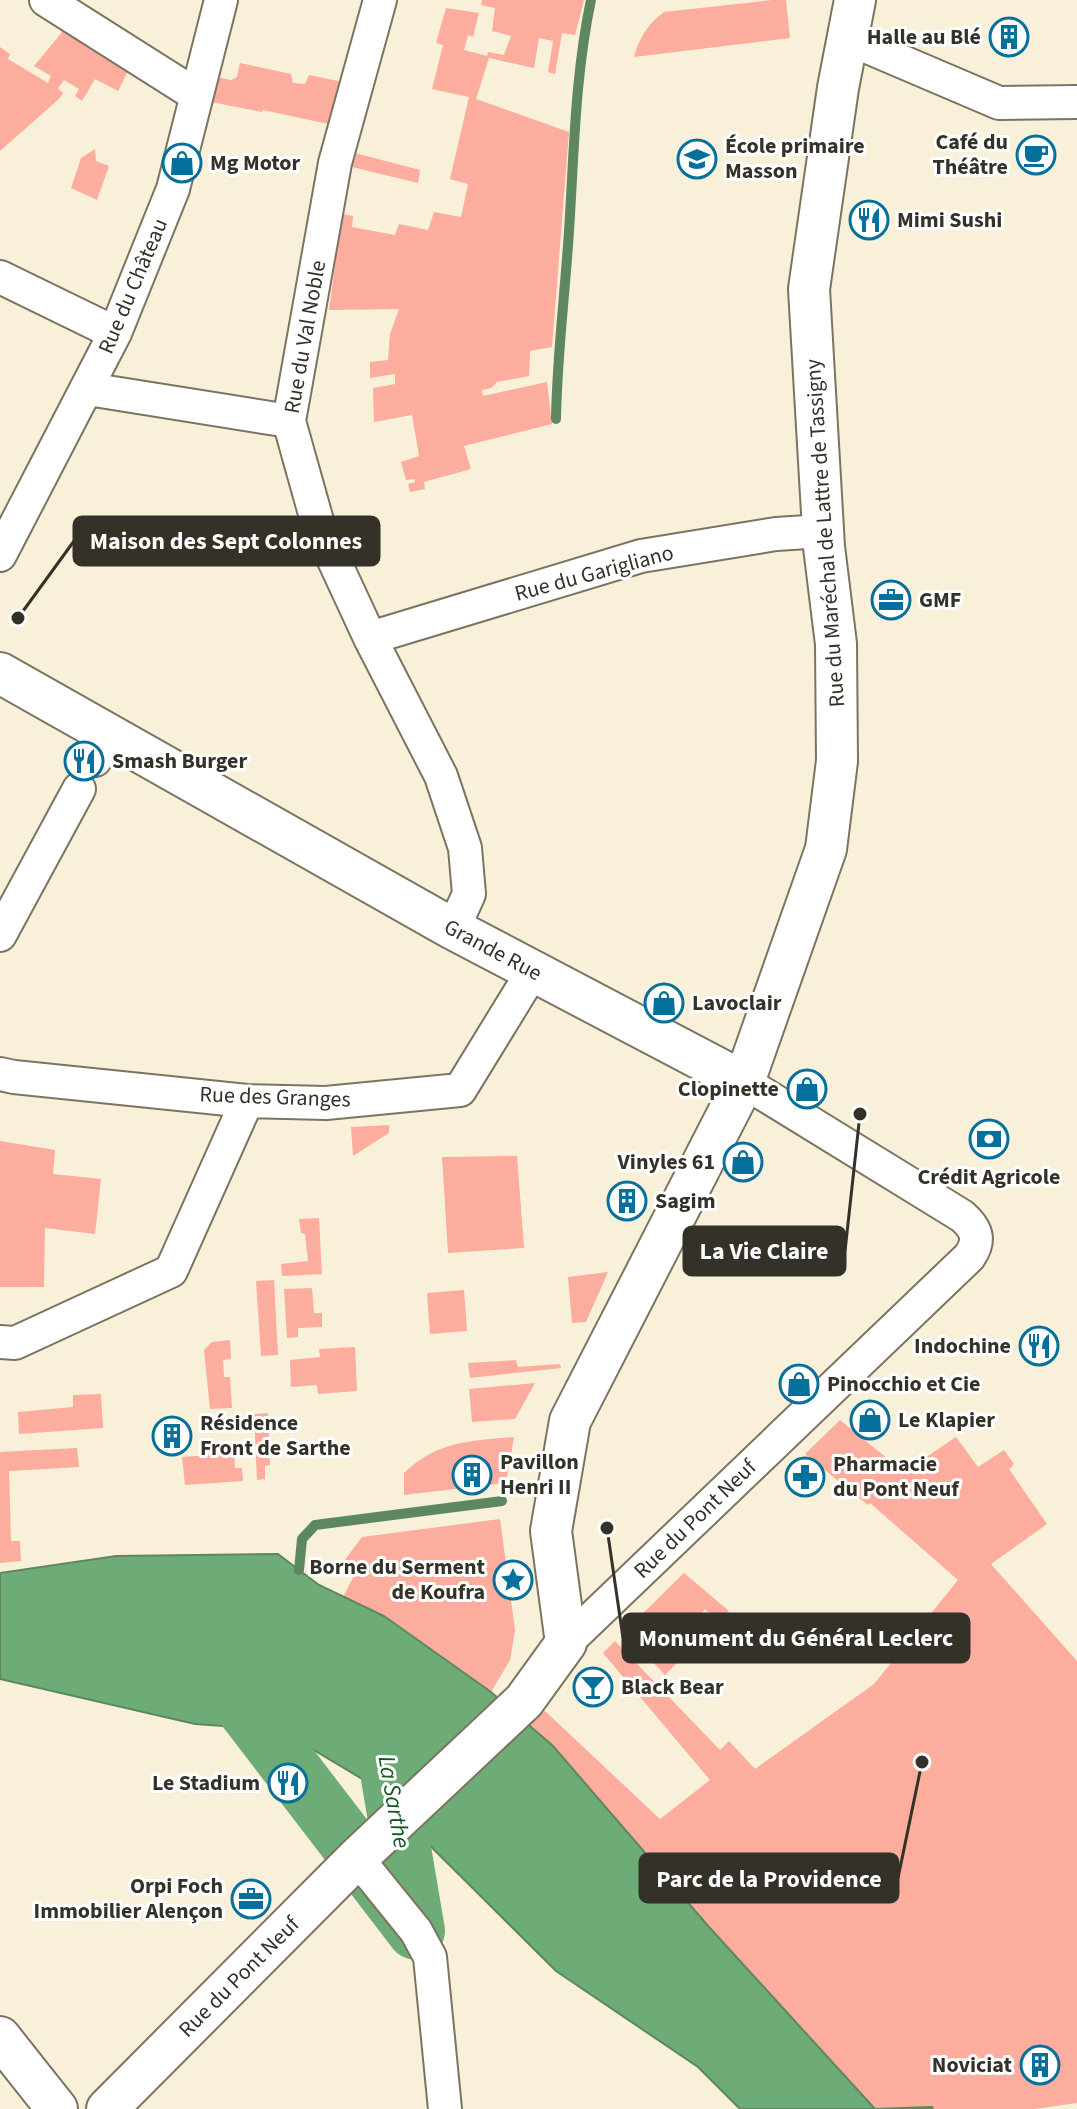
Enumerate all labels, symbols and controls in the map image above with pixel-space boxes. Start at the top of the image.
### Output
building icon: Halle au Blé [988,16,1030,58]
place label: Halle au Blé [867,21,981,53]
place label: Café du Théâtre [933,126,1008,183]
place label: École primaire Masson [725,130,865,187]
cafe icon: Café du Théâtre [1015,134,1057,176]
school or university icon: École primaire Masson [676,138,718,180]
shop icon: Mg Motor [161,142,203,184]
place label: Mg Motor [210,147,301,179]
restaurant icon: Mimi Sushi [848,199,890,241]
place label: Mimi Sushi [897,204,1002,236]
street label: Rue du Château [90,213,176,359]
street label: Rue du Val Noble [276,258,334,416]
street label: Rue du Maréchal de Lattre de Tassigny [797,357,853,708]
callout: Maison des Sept Colonnes [74,517,379,565]
text: Maison des Sept Colonnes [90,524,362,559]
street label: Rue du Garigliano [511,536,677,610]
office icon: GMF [870,579,912,621]
place label: GMF [919,584,961,616]
restaurant icon: Smash Burger [63,740,105,782]
place label: Smash Burger [112,745,247,777]
street label: Grande Rue [438,911,548,989]
shop icon: Lavoclair [643,982,685,1024]
place label: Lavoclair [692,987,782,1019]
shop icon: Clopinette [786,1068,828,1110]
place label: Clopinette [678,1073,779,1105]
street label: Rue des Granges [199,1078,351,1116]
bank icon: Crédit Agricole [968,1118,1010,1160]
shop icon: Vinyles 61 [722,1141,764,1183]
place label: Vinyles 61 [617,1146,715,1178]
place label: Crédit Agricole [917,1161,1061,1193]
building icon: Sagim [606,1180,648,1222]
place label: Sagim [655,1185,716,1217]
callout: La Vie Claire [684,1227,845,1275]
text: La Vie Claire [700,1234,828,1269]
restaurant icon: Indochine [1018,1325,1060,1367]
place label: Indochine [914,1330,1011,1362]
shop icon: Pinocchio et Cie [778,1363,820,1405]
place label: Pinocchio et Cie [827,1368,980,1400]
shop icon: Le Klapier [849,1399,891,1441]
place label: Le Klapier [898,1404,995,1436]
place label: Résidence Front de Sarthe [200,1407,351,1464]
building icon: Résidence Front de Sarthe [151,1415,193,1457]
place label: Pavillon Henri II [500,1446,579,1503]
place label: Pharmacie du Pont Neuf [833,1448,960,1505]
street label: Rue du Pont Neuf [626,1451,765,1586]
building icon: Pavillon Henri II [451,1454,493,1496]
pharmacy icon: Pharmacie du Pont Neuf [784,1456,826,1498]
place label: Borne du Serment de Koufra [309,1551,486,1608]
place icon: Borne du Serment de Koufra [492,1559,534,1601]
callout: Monument du Général Leclerc [623,1614,969,1662]
text: Monument du Général Leclerc [639,1621,953,1656]
bar icon: Black Bear [572,1666,614,1708]
place label: Black Bear [621,1671,724,1703]
water label: La Sarthe [369,1753,419,1851]
restaurant icon: Le Stadium [267,1762,309,1804]
place label: Le Stadium [152,1767,260,1799]
callout: Parc de la Providence [640,1854,898,1902]
text: Parc de la Providence [656,1862,882,1897]
place label: Orpi Foch Immobilier Alençon [34,1870,223,1927]
office icon: Orpi Foch Immobilier Alençon [230,1878,272,1920]
street label: Rue du Pont Neuf [171,1908,308,2045]
building icon: Noviciat [1019,2044,1061,2086]
place label: Noviciat [932,2049,1013,2081]

